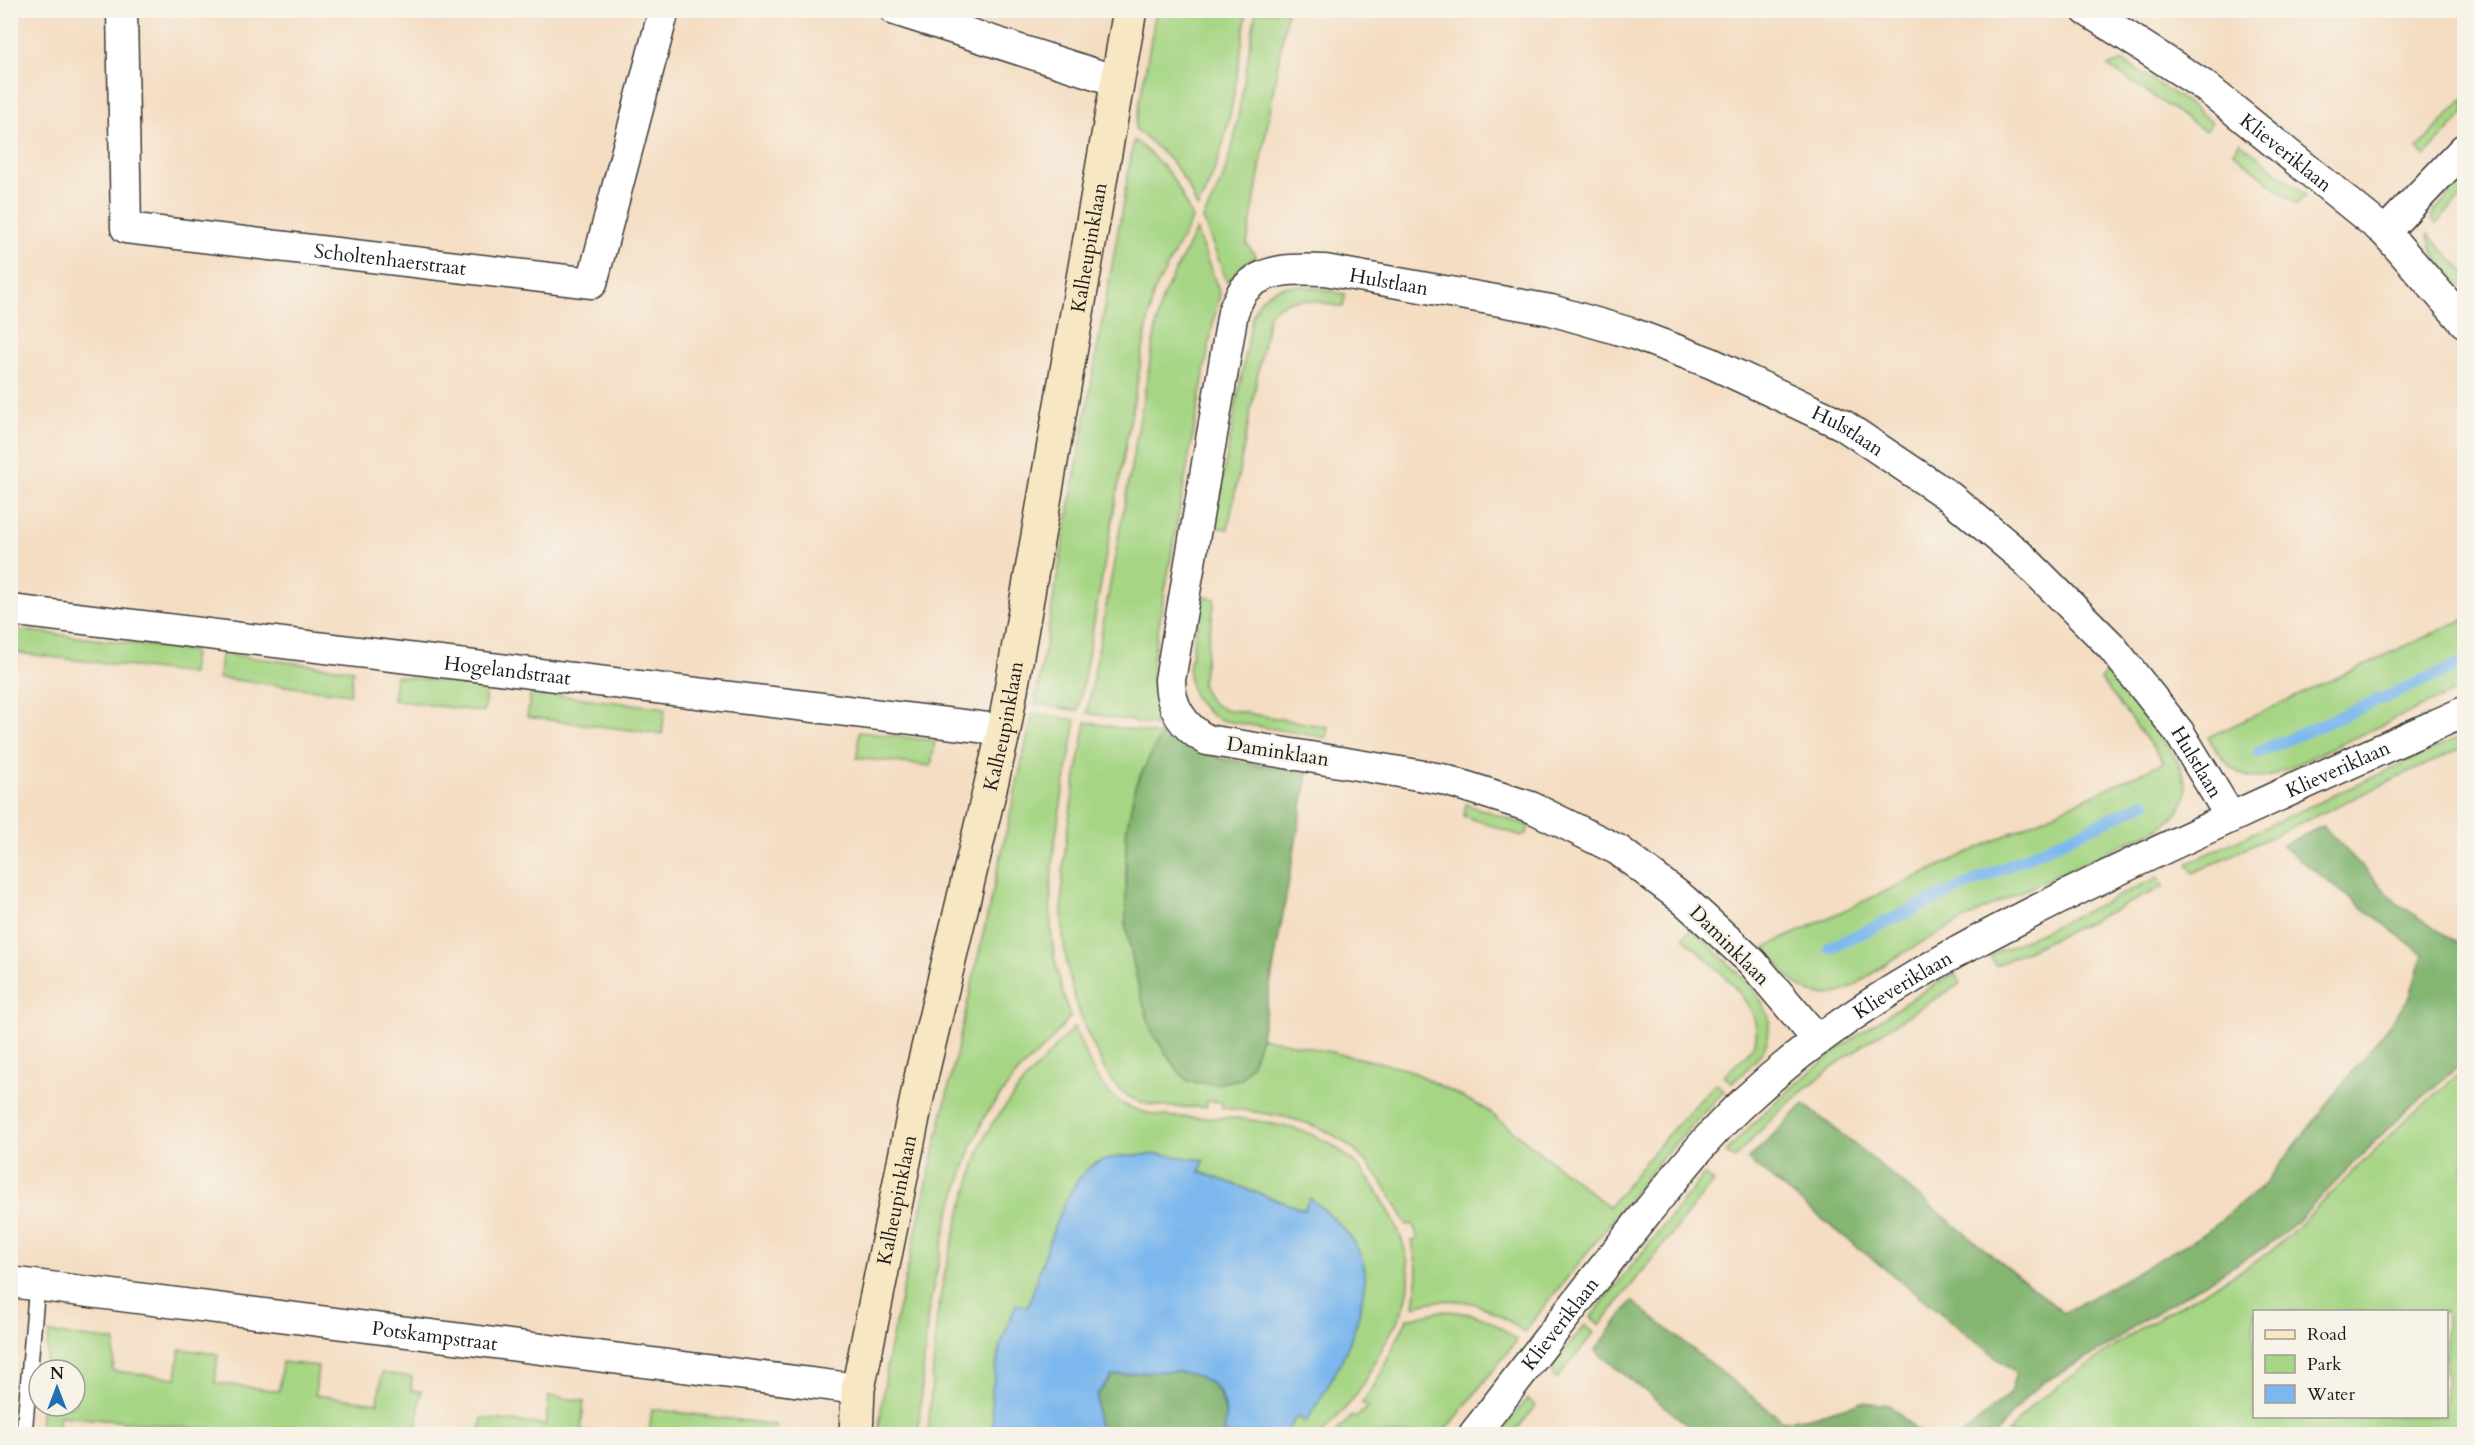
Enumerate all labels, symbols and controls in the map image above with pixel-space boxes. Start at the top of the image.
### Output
street label: Klieveriklaan [2234,107,2338,199]
street label: Kalheupinklaan [1064,180,1114,315]
street label: Scholtenhaerstraat [313,237,468,282]
street label: Hulstlaan [1347,262,1431,302]
street label: Hulstlaan [1807,399,1890,463]
street label: Hogelandstraat [442,649,573,692]
street label: Kalheupinklaan [977,658,1030,794]
street label: Hulstlaan [2164,721,2229,804]
street label: Daminklaan [1225,730,1332,773]
street label: Klieveriklaan [2282,734,2395,804]
street label: Daminklaan [1684,899,1776,992]
street label: Klieveriklaan [1848,944,1958,1025]
street label: Kalheupinklaan [870,1132,923,1267]
street label: Klieveriklaan [1516,1271,1605,1376]
legend [2253,1310,2448,1418]
street label: Potskampstraat [370,1315,500,1357]
text: Road [2307,1322,2347,1347]
text: Park [2307,1352,2342,1377]
north arrow [27,1358,87,1418]
text: N [50,1363,64,1385]
text: Water [2306,1382,2356,1407]

